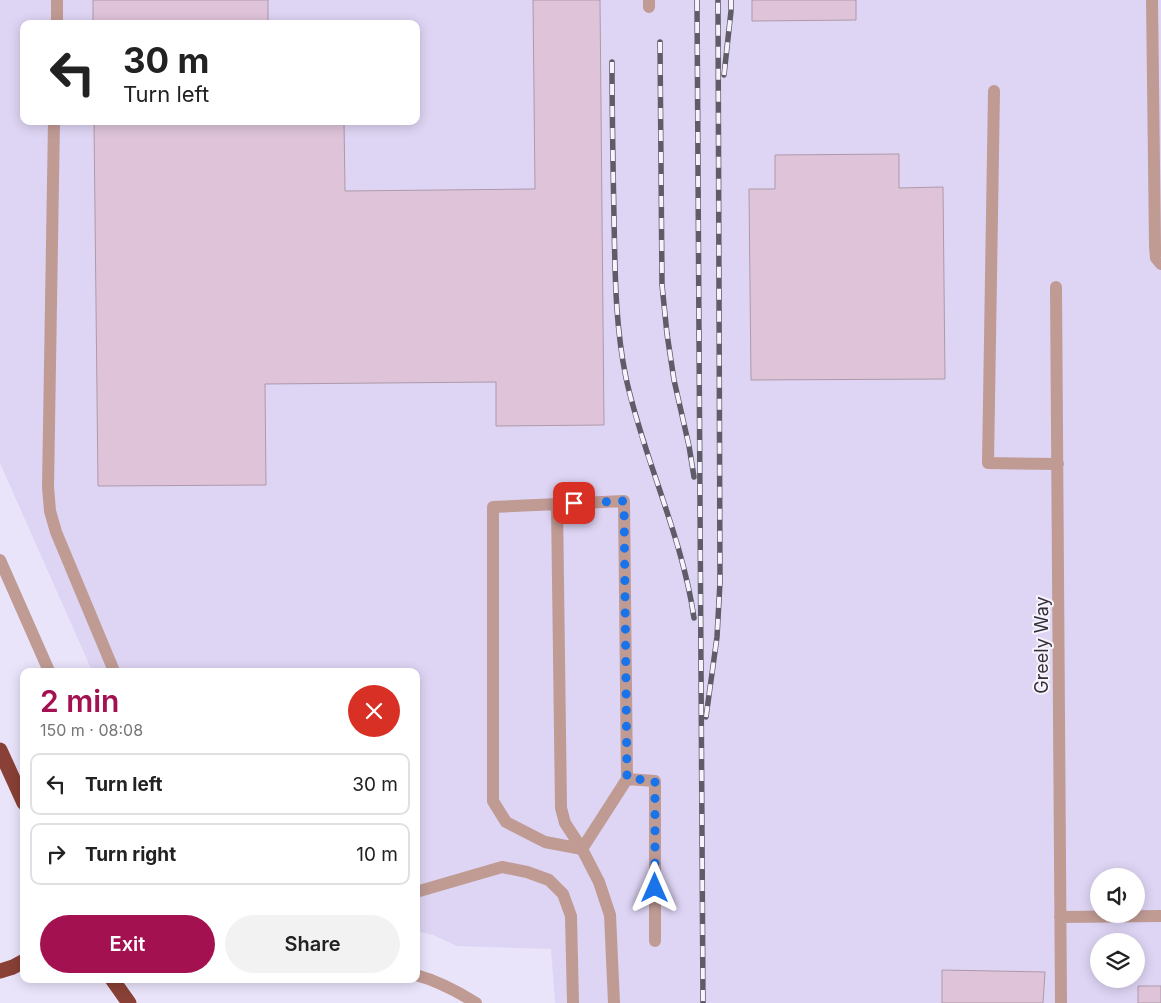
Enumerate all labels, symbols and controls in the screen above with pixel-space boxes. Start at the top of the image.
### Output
text: 30 m [123,39,209,81]
icon: left [40,40,105,105]
text: Turn left [123,81,209,107]
pin [553,482,595,524]
icon: arrive [560,489,588,517]
street label: Greely Way [1031,596,1052,694]
text: 2 min [40,683,119,719]
button: close [348,685,400,737]
text: 150 m · 08:08 [40,720,143,740]
icon: left [42,770,70,798]
text: Turn left [85,773,163,796]
text: 30 m [352,773,398,796]
icon: right [42,840,70,868]
text: Turn right [85,843,176,866]
text: 10 m [356,843,398,866]
position arrow [628,861,680,913]
map controls [1090,868,1145,988]
button: sound [1090,868,1145,923]
button: Exit [40,915,215,973]
button: Share [225,915,400,973]
button: layers [1090,933,1145,988]

